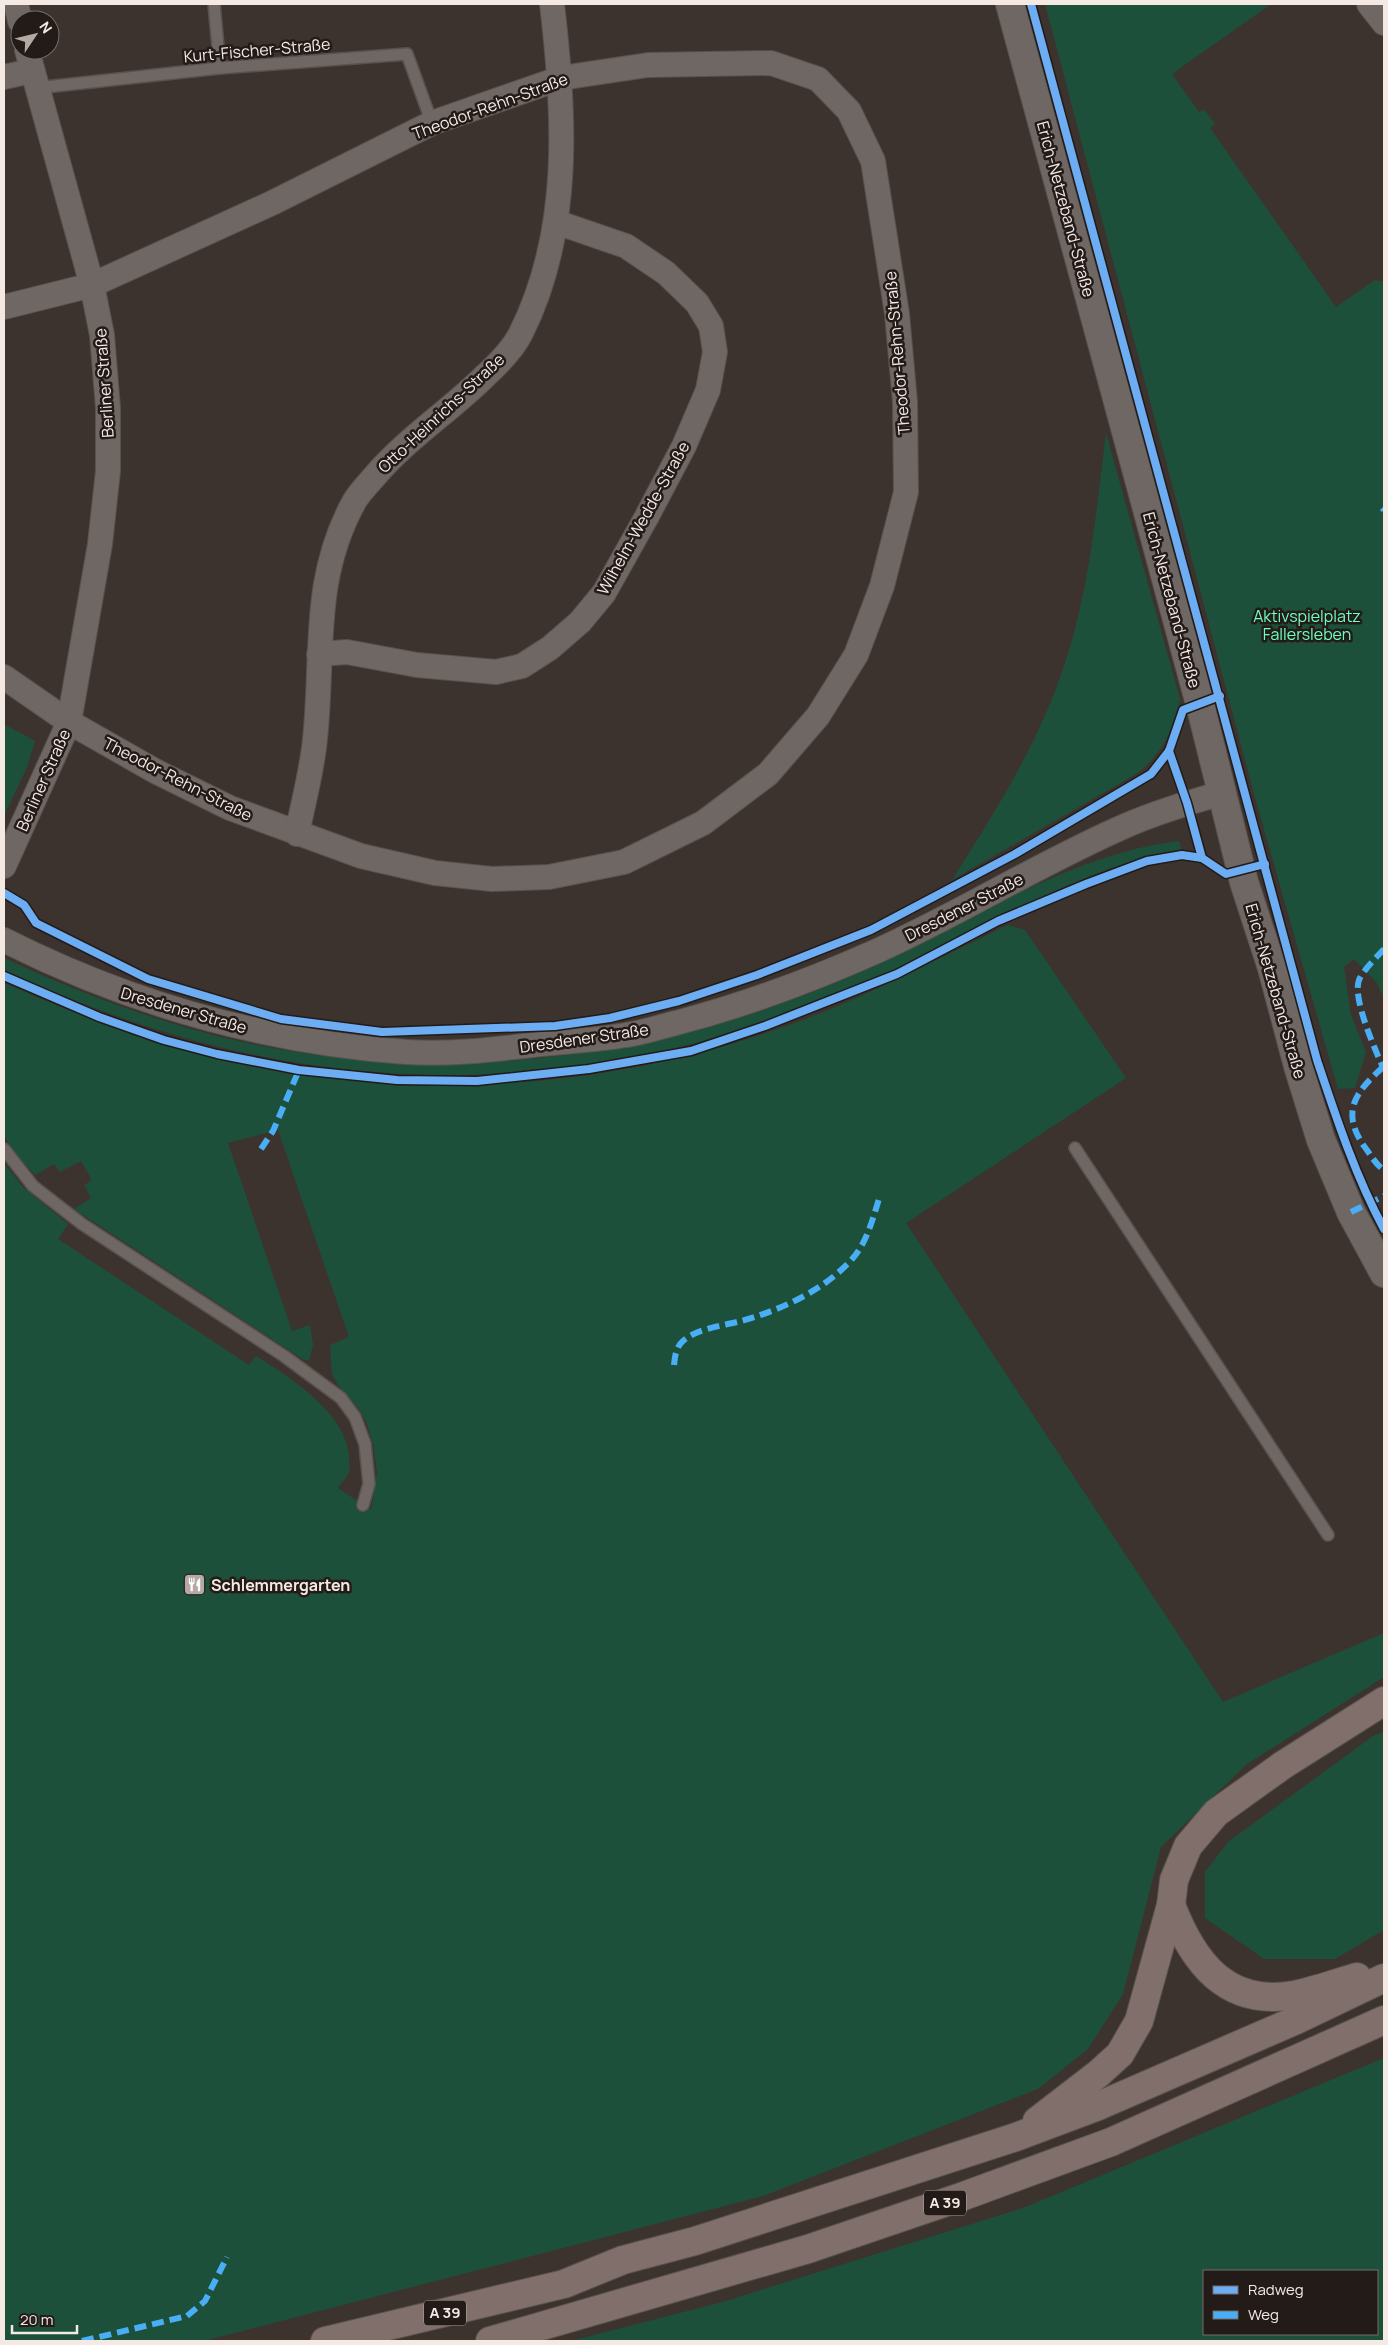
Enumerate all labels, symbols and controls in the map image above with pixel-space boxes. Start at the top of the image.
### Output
north arrow [10,10,60,60]
text: N [35,18,57,37]
street label: Kurt-Fischer-Straße [183,33,331,67]
street label: Theodor-Rehn-Straße [409,68,571,144]
street label: Erich-Netzeband-Straße [1032,119,1100,299]
street label: Theodor-Rehn-Straße [879,270,915,436]
street label: Berliner Straße [89,328,119,438]
street label: Otto-Heinrichs-Straße [373,348,509,478]
street label: Wilhelm-Wedde-Straße [592,437,694,599]
street label: Erich-Netzeband-Straße [1138,510,1206,690]
park label: Aktivspielplatz Fallersleben [1253,605,1361,645]
street label: Berliner Straße [11,725,75,835]
street label: Theodor-Rehn-Straße [100,732,256,826]
street label: Dresdener Straße [901,868,1027,946]
street label: Erich-Netzeband-Straße [1240,901,1312,1081]
street label: Dresdener Straße [118,982,250,1038]
street label: Dresdener Straße [518,1018,650,1058]
restaurant icon: Schlemmergarten [183,1573,207,1597]
place label: Schlemmergarten [211,1574,350,1596]
road number: A 39 [924,2190,966,2216]
legend [1203,2270,1378,2335]
text: Radweg [1248,2279,1304,2300]
road number: A 39 [424,2300,466,2326]
scale bar [12,2302,78,2334]
text: Weg [1248,2304,1279,2325]
text: 20 m [20,2309,53,2330]

